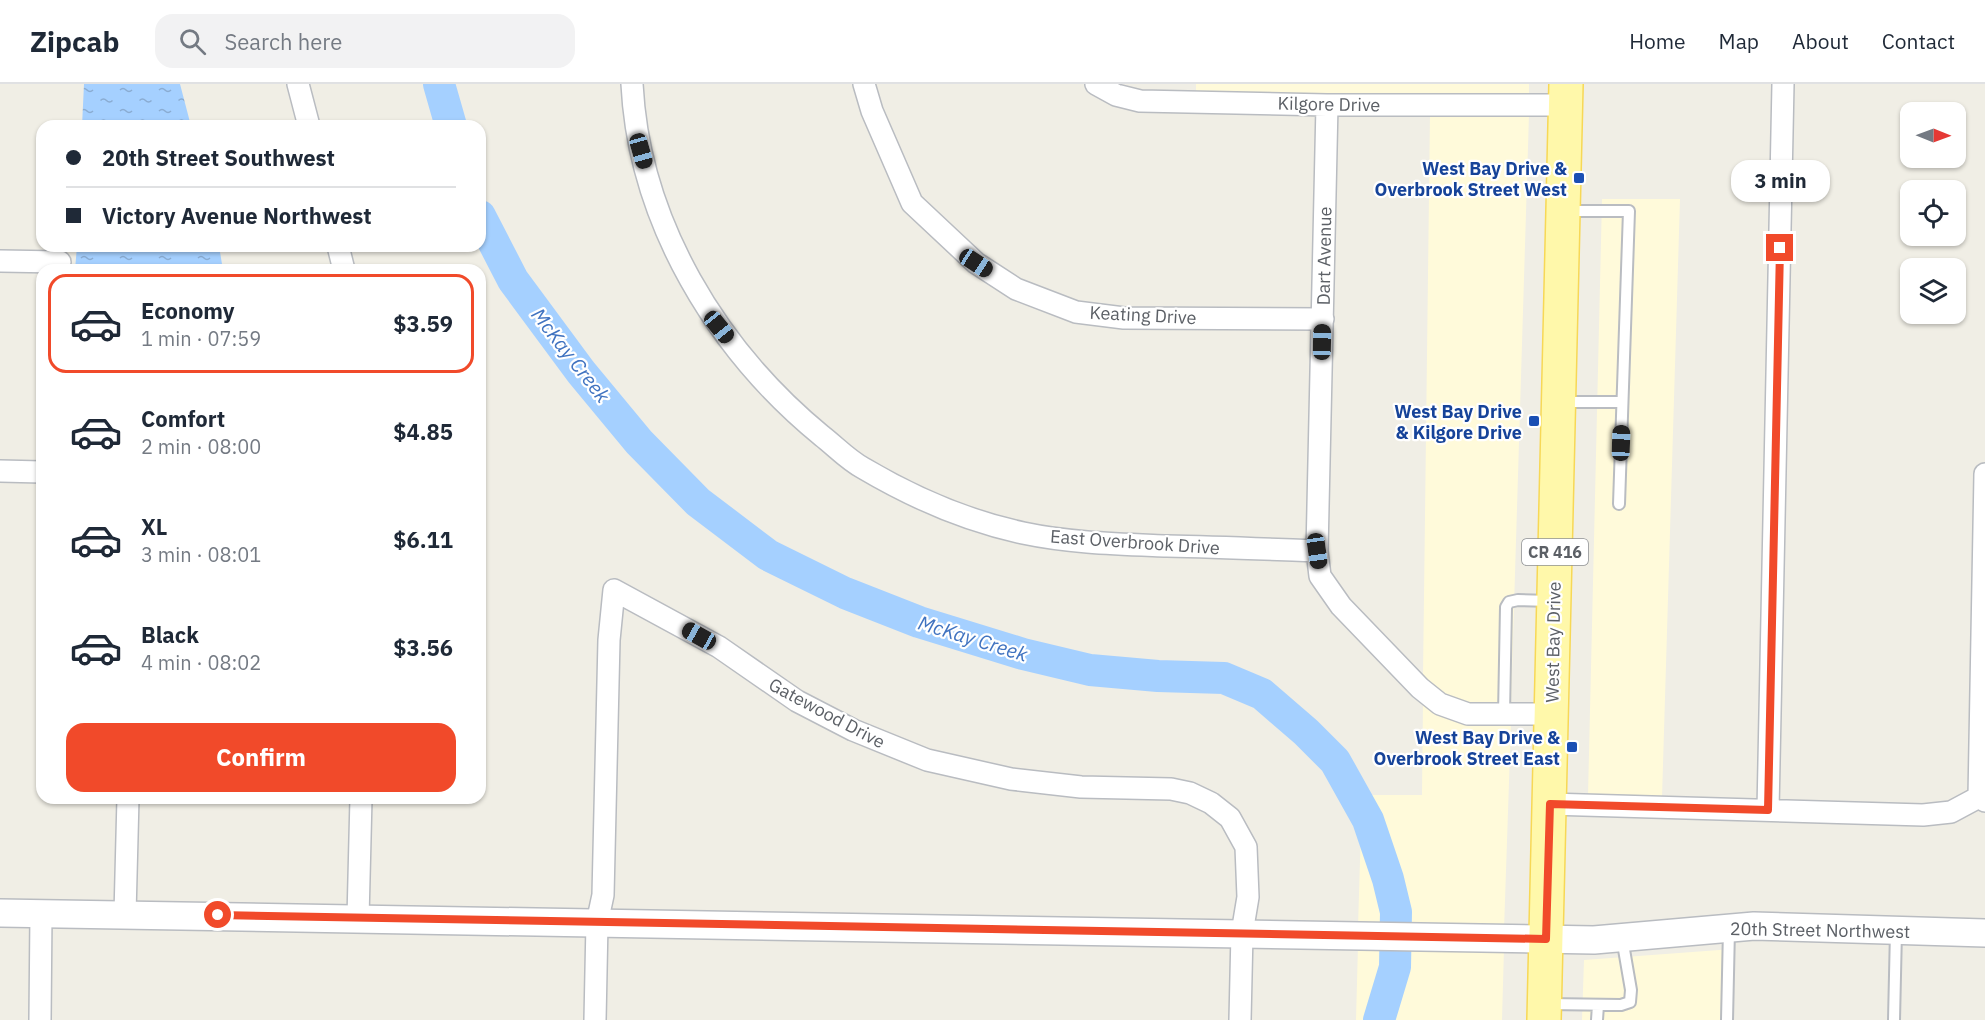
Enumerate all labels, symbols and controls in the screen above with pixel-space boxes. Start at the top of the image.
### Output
search box [155,14,575,68]
text: Zipcab [30,23,119,60]
icon: search [176,25,209,58]
text: Search here [224,27,342,56]
text: Home [1629,27,1686,55]
text: Map [1719,27,1759,55]
text: About [1792,27,1849,55]
text: Contact [1882,27,1955,55]
street label: Kilgore Drive [1277,92,1381,116]
north arrow [1900,102,1966,168]
map controls [1900,102,1966,324]
car [627,131,655,171]
text: 20th Street Southwest [102,143,335,172]
place label: West Bay Drive & Overbrook Street West [1375,157,1567,201]
callout: 3 min [1730,161,1830,203]
text: 3 min [1754,167,1807,194]
marker: West Bay Drive & Overbrook Street West [1572,171,1586,185]
button: locate [1900,180,1966,246]
text: Victory Avenue Northwest [102,201,372,230]
street label: Dart Avenue [1312,206,1336,306]
route end [1766,234,1793,261]
car [956,246,996,280]
button: layers [1900,258,1966,324]
text: Economy [141,296,235,325]
icon: car [69,297,123,351]
street label: Keating Drive [1089,301,1197,329]
water label: McKay Creek [526,302,617,408]
car [701,307,737,347]
text: $3.59 [393,309,453,338]
car [1313,324,1331,360]
text: 1 min · 07:59 [141,325,261,352]
place label: West Bay Drive & Kilgore Drive [1394,400,1522,444]
text: Comfort [141,404,225,433]
icon: car [69,405,123,459]
marker: West Bay Drive & Kilgore Drive [1527,414,1541,428]
text: $4.85 [393,417,453,446]
car [1611,425,1631,461]
text: 2 min · 08:00 [141,433,261,460]
text: XL [141,512,167,541]
icon: car [69,513,123,567]
text: $6.11 [393,525,453,554]
street label: East Overbrook Drive [1049,525,1221,559]
car [1306,532,1328,570]
road number: CR 416 [1522,539,1588,565]
text: 3 min · 08:01 [141,541,261,568]
street label: West Bay Drive [1540,581,1566,703]
water label: McKay Creek [915,609,1032,668]
car [679,619,719,653]
text: Black [141,620,199,649]
icon: car [69,621,123,675]
text: $3.56 [393,633,453,662]
text: 4 min · 08:02 [141,649,261,676]
street label: Gatewood Drive [765,673,889,753]
button: Confirm [66,723,456,792]
place label: West Bay Drive & Overbrook Street East [1374,726,1560,770]
marker: West Bay Drive & Overbrook Street East [1565,740,1579,754]
route start [204,901,231,928]
street label: 20th Street Northwest [1730,917,1910,943]

